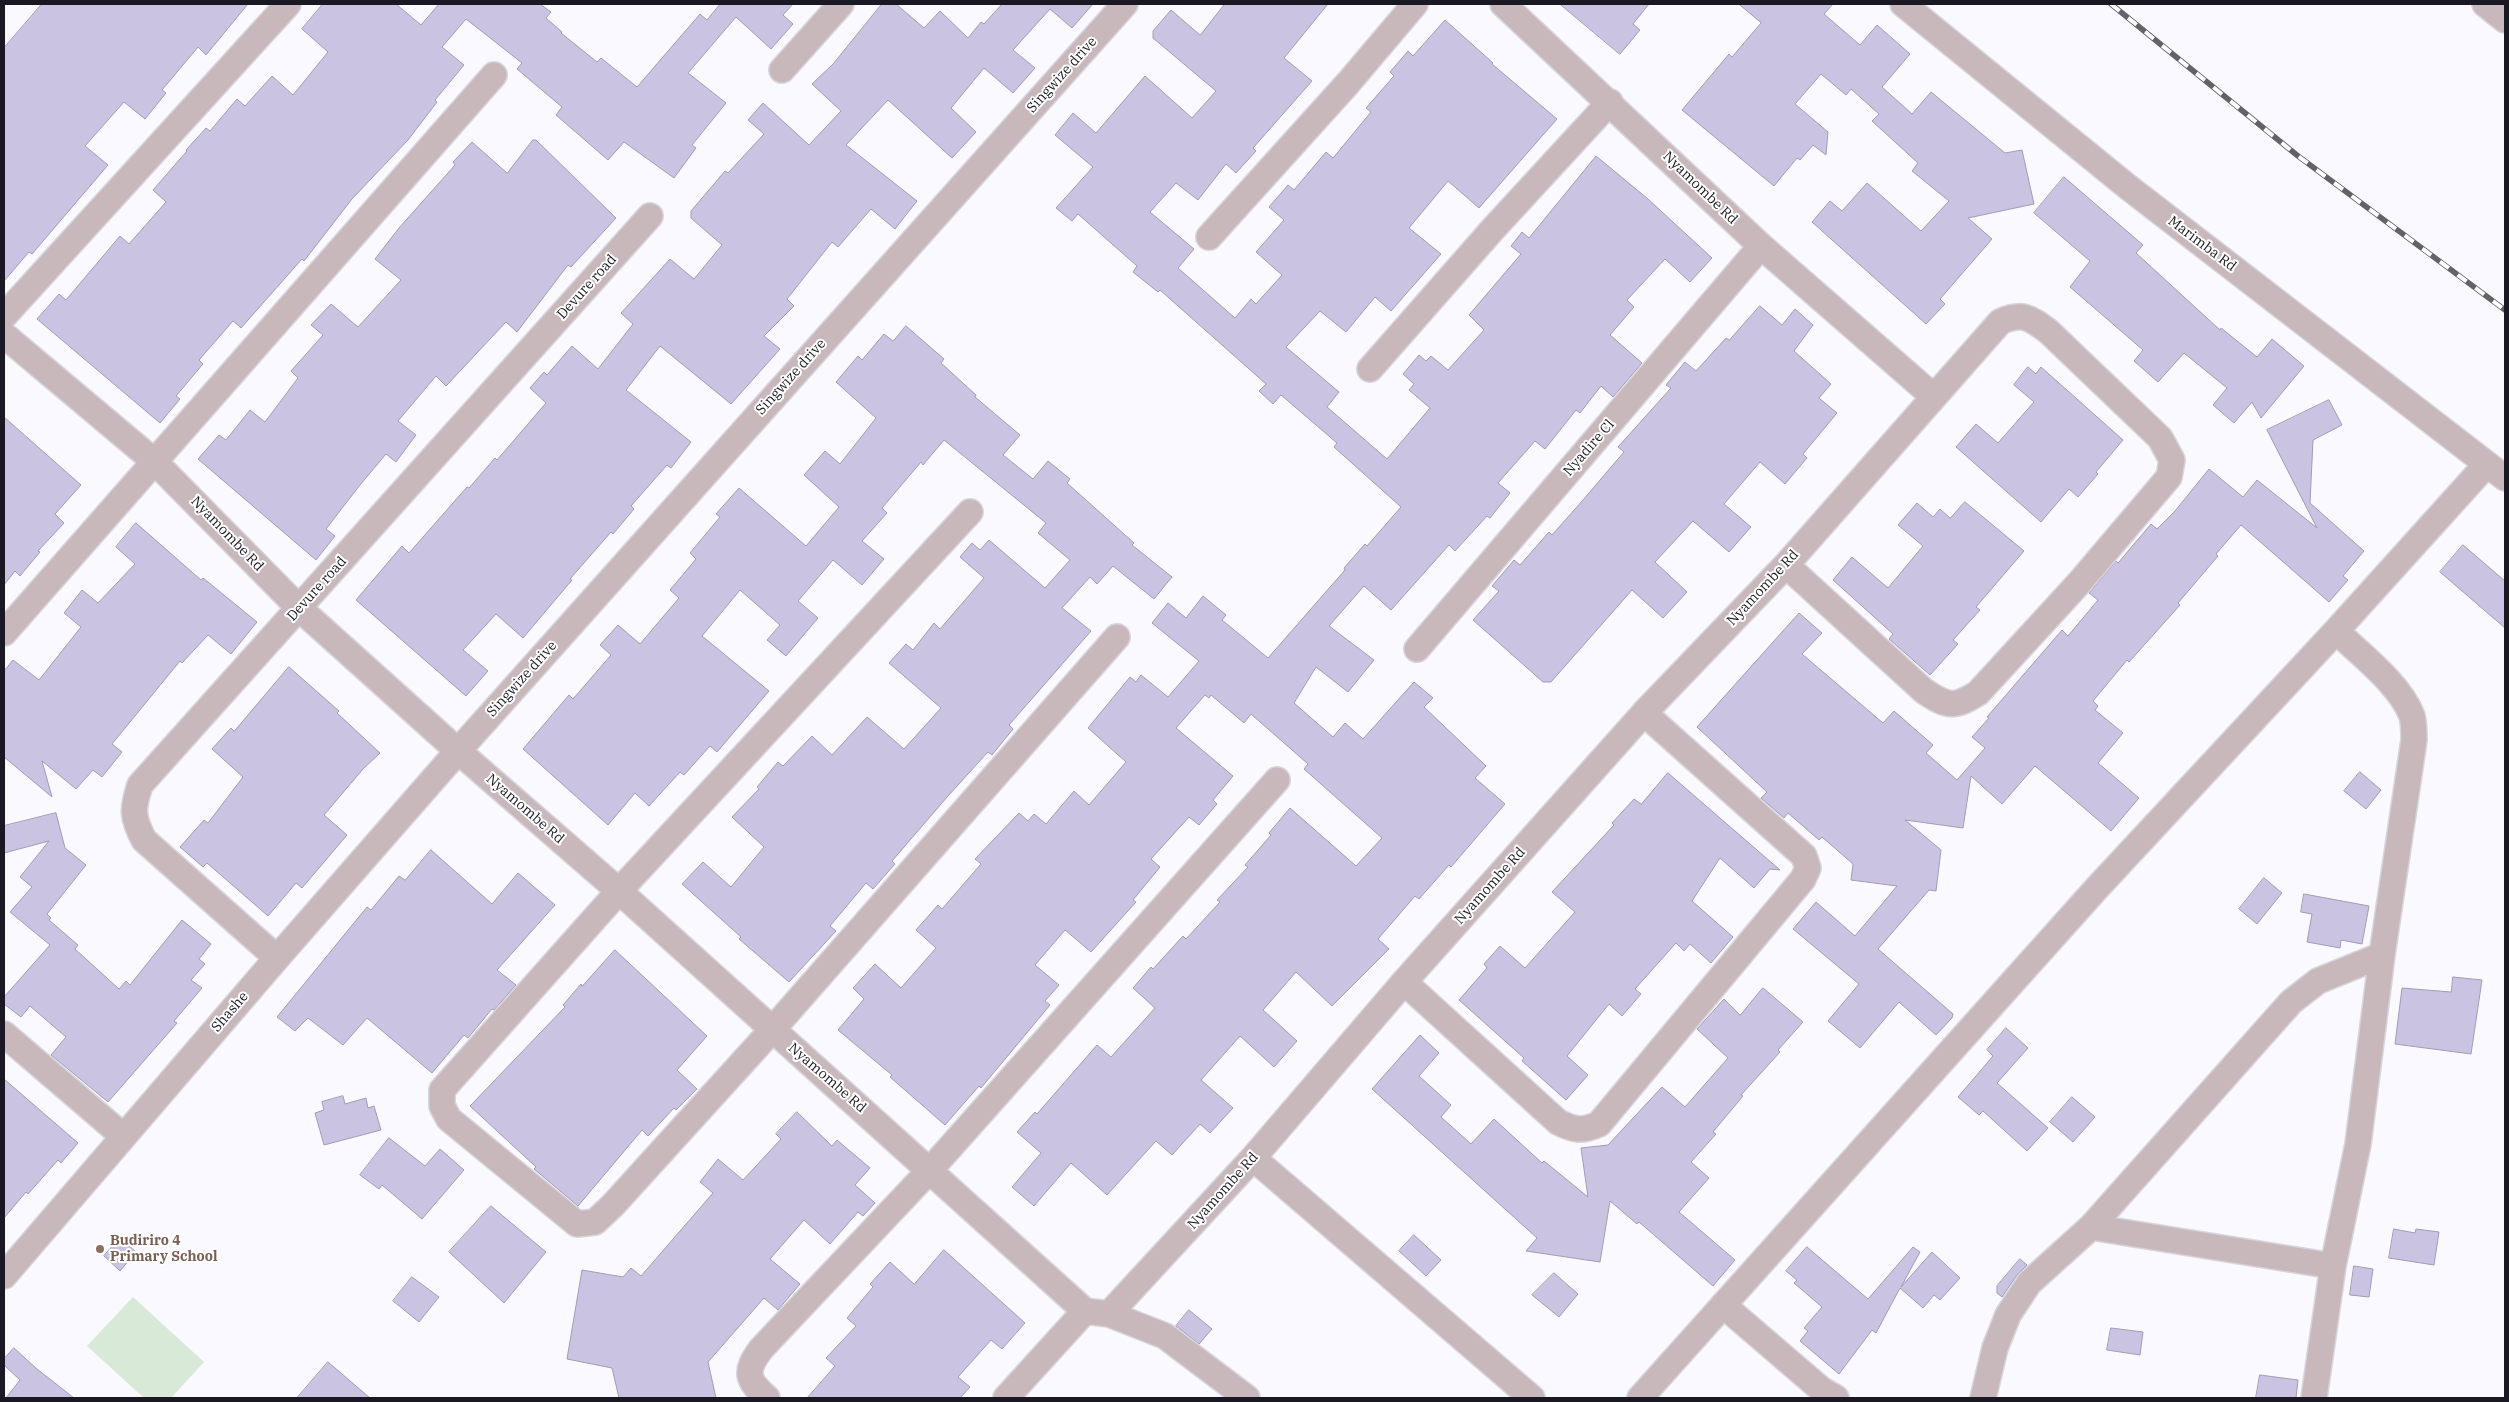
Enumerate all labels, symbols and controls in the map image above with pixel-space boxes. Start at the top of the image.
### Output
street label: Singwize drive [1024,34,1100,116]
street label: Nyamombe Rd [1659,148,1741,228]
street label: Marimba Rd [2165,213,2239,275]
street label: Devure road [554,251,620,323]
street label: Singwize drive [753,336,829,418]
street label: Nyadire Cl [1560,416,1618,480]
street label: Nyamombe Rd [187,493,267,575]
street label: Nyamombe Rd [1724,547,1802,629]
street label: Devure road [284,553,350,625]
street label: Singwize drive [484,638,560,720]
street label: Nyamombe Rd [483,771,567,847]
street label: Nyamombe Rd [1451,844,1529,928]
street label: Shashe [208,988,252,1036]
street label: Nyamombe Rd [785,1040,869,1116]
street label: Nyamombe Rd [1184,1149,1262,1233]
place label: Budiriro 4 Primary School [110,1233,218,1266]
marker: Budiriro 4 Primary School [94,1243,106,1255]

